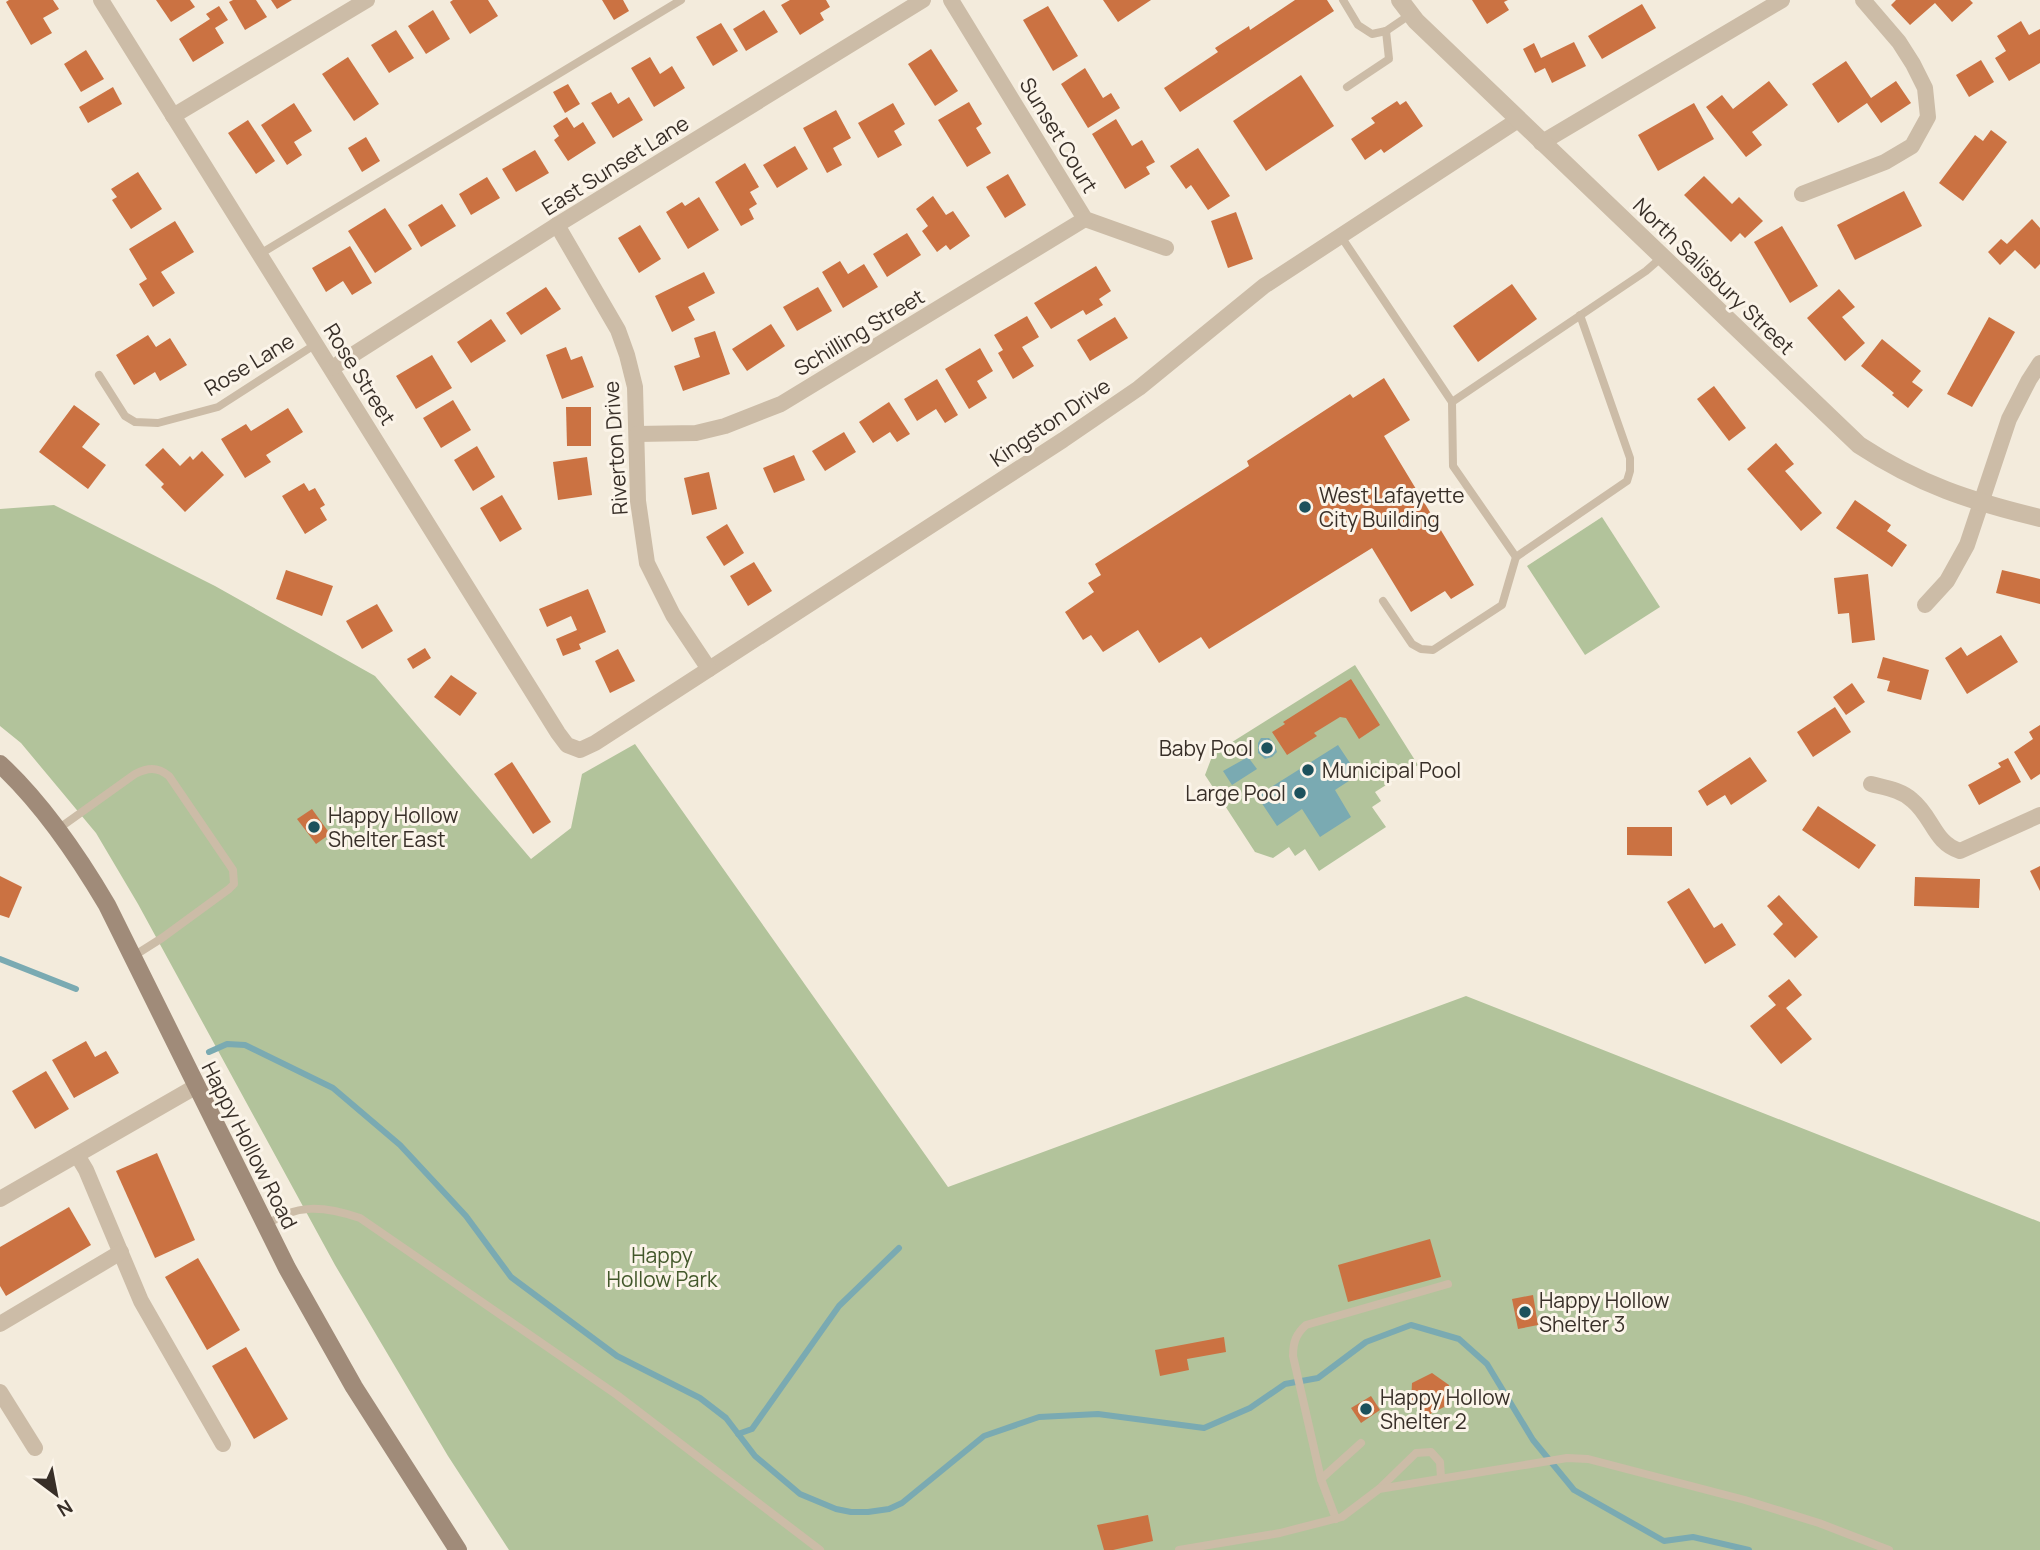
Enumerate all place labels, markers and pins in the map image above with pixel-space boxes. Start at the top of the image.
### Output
place label: West Lafayette City Building [1319,481,1465,533]
marker: West Lafayette City Building [1297,499,1313,515]
place label: Baby Pool [1159,734,1253,762]
marker: Baby Pool [1259,740,1275,756]
place label: Municipal Pool [1322,756,1461,784]
marker: Municipal Pool [1300,762,1316,778]
place label: Large Pool [1185,779,1286,807]
marker: Large Pool [1292,785,1308,801]
place label: Happy Hollow Shelter East [328,801,458,853]
marker: Happy Hollow Shelter East [306,819,322,835]
place label: Happy Hollow Shelter 3 [1539,1286,1669,1338]
marker: Happy Hollow Shelter 3 [1517,1304,1533,1320]
place label: Happy Hollow Shelter 2 [1380,1383,1510,1435]
marker: Happy Hollow Shelter 2 [1358,1401,1374,1417]

